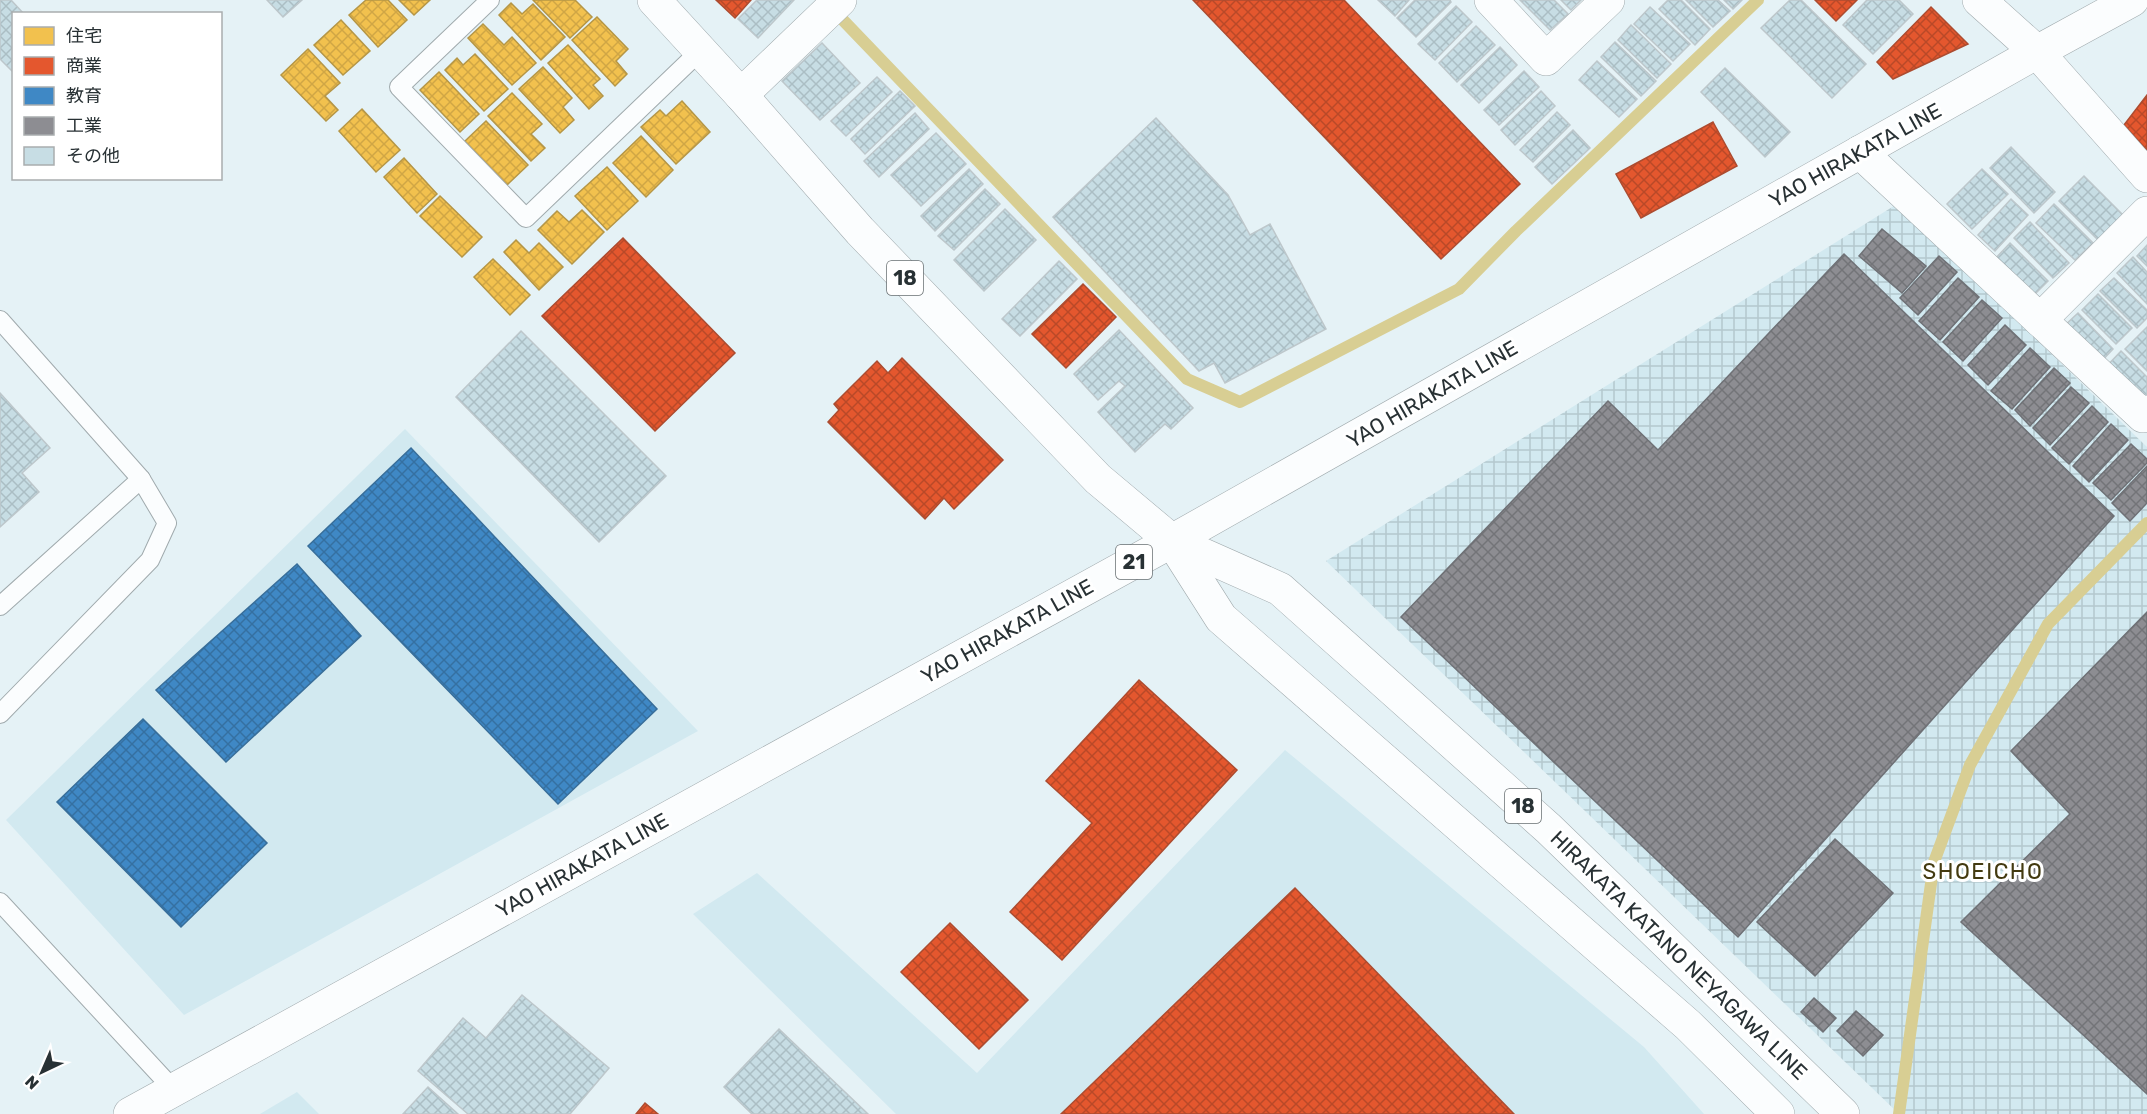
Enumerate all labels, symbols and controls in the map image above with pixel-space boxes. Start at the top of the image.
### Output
legend [12,12,222,180]
text: 住宅 [66,25,102,47]
text: 商業 [66,55,102,77]
text: 教育 [66,85,102,107]
street label: YAO HIRAKATA LINE [1765,97,1945,213]
text: 工業 [66,115,102,137]
text: その他 [66,145,120,167]
road number: 18 [887,261,923,295]
street label: YAO HIRAKATA LINE [1342,335,1522,453]
road number: 21 [1116,545,1152,579]
street label: YAO HIRAKATA LINE [917,573,1097,689]
road number: 18 [1505,789,1541,823]
street label: YAO HIRAKATA LINE [492,807,672,923]
street label: HIRAKATA KATANO NEYAGAWA LINE [1545,825,1813,1085]
district label: SHOEICHO [1923,858,2043,885]
north arrow [12,1042,72,1102]
text: N [21,1072,43,1093]

